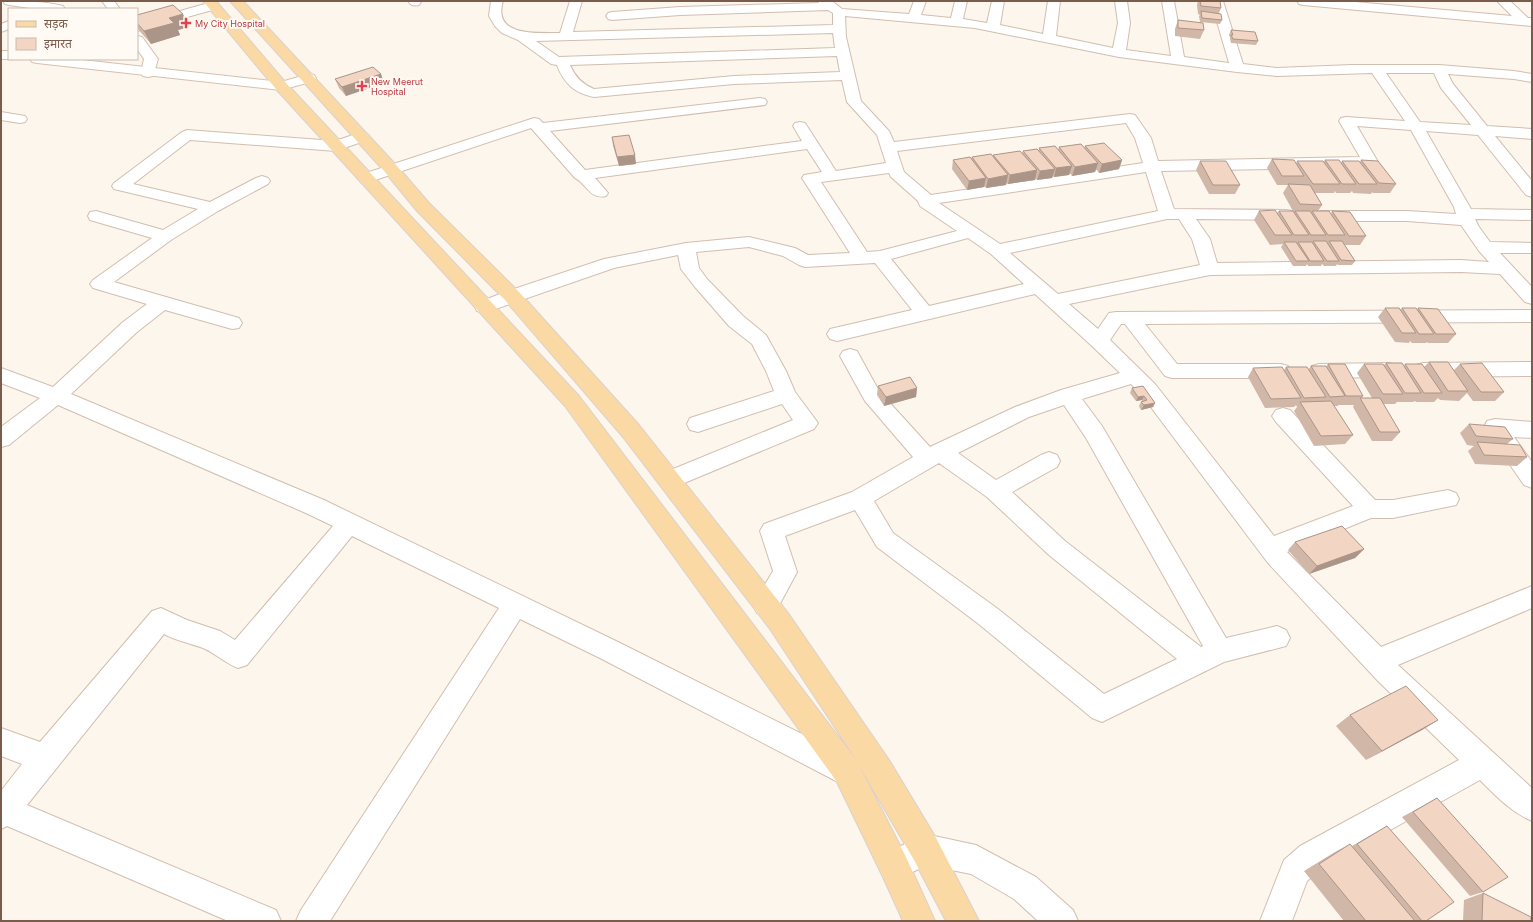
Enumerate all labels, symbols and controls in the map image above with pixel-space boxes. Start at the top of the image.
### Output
legend [8,8,138,60]
text: सड़क [44,16,69,31]
marker: My City Hospital [180,17,192,29]
place label: My City Hospital [195,18,265,29]
text: इमारत [44,36,73,51]
place label: New Meerut Hospital [371,76,423,97]
marker: New Meerut Hospital [356,80,368,92]

